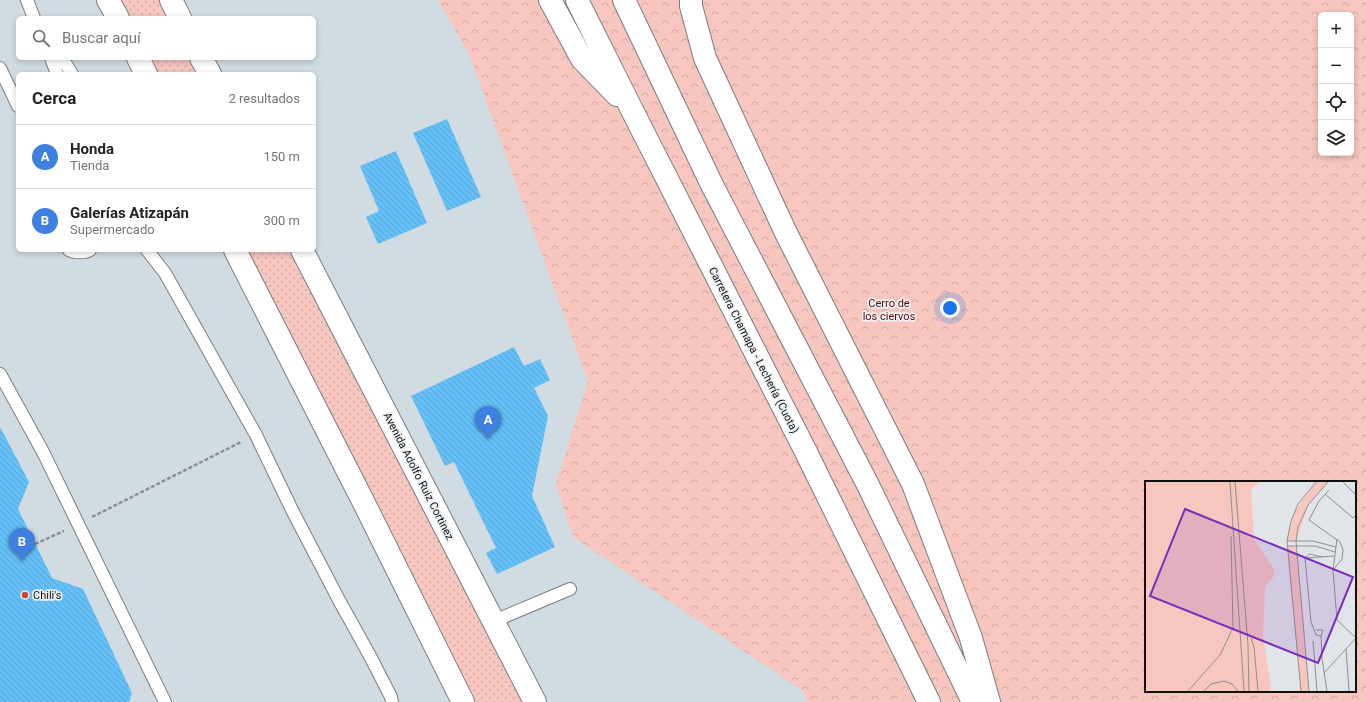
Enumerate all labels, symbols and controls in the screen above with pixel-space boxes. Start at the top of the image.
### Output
map controls [1318,12,1354,156]
button: + [1318,12,1354,48]
search box [16,16,316,60]
icon: search [30,27,52,49]
text: Buscar aquí [62,29,141,47]
button: − [1318,48,1354,84]
button: locate [1318,84,1354,120]
text: Cerca [32,88,76,108]
text: 2 resultados [228,91,300,106]
button: layers [1318,120,1354,156]
text: Honda [70,140,114,158]
text: A [41,149,49,164]
text: 150 m [263,149,300,164]
text: Tienda [70,158,109,173]
text: Galerías Atizapán [70,204,189,222]
text: B [41,213,49,228]
text: 300 m [263,213,300,228]
text: Supermercado [70,222,155,237]
street label: Carretera Chamapa - Lechería (Cuota) [706,265,801,436]
park label: Cerro de los ciervos [863,297,916,323]
your location [940,298,960,318]
pin: A [475,406,501,439]
street label: Avenida Adolfo Ruiz Cortinez [381,410,457,543]
inset map [1145,481,1356,692]
pin: B [9,528,35,561]
place label: Chili's [33,589,62,602]
marker: Chili's [20,590,30,600]

